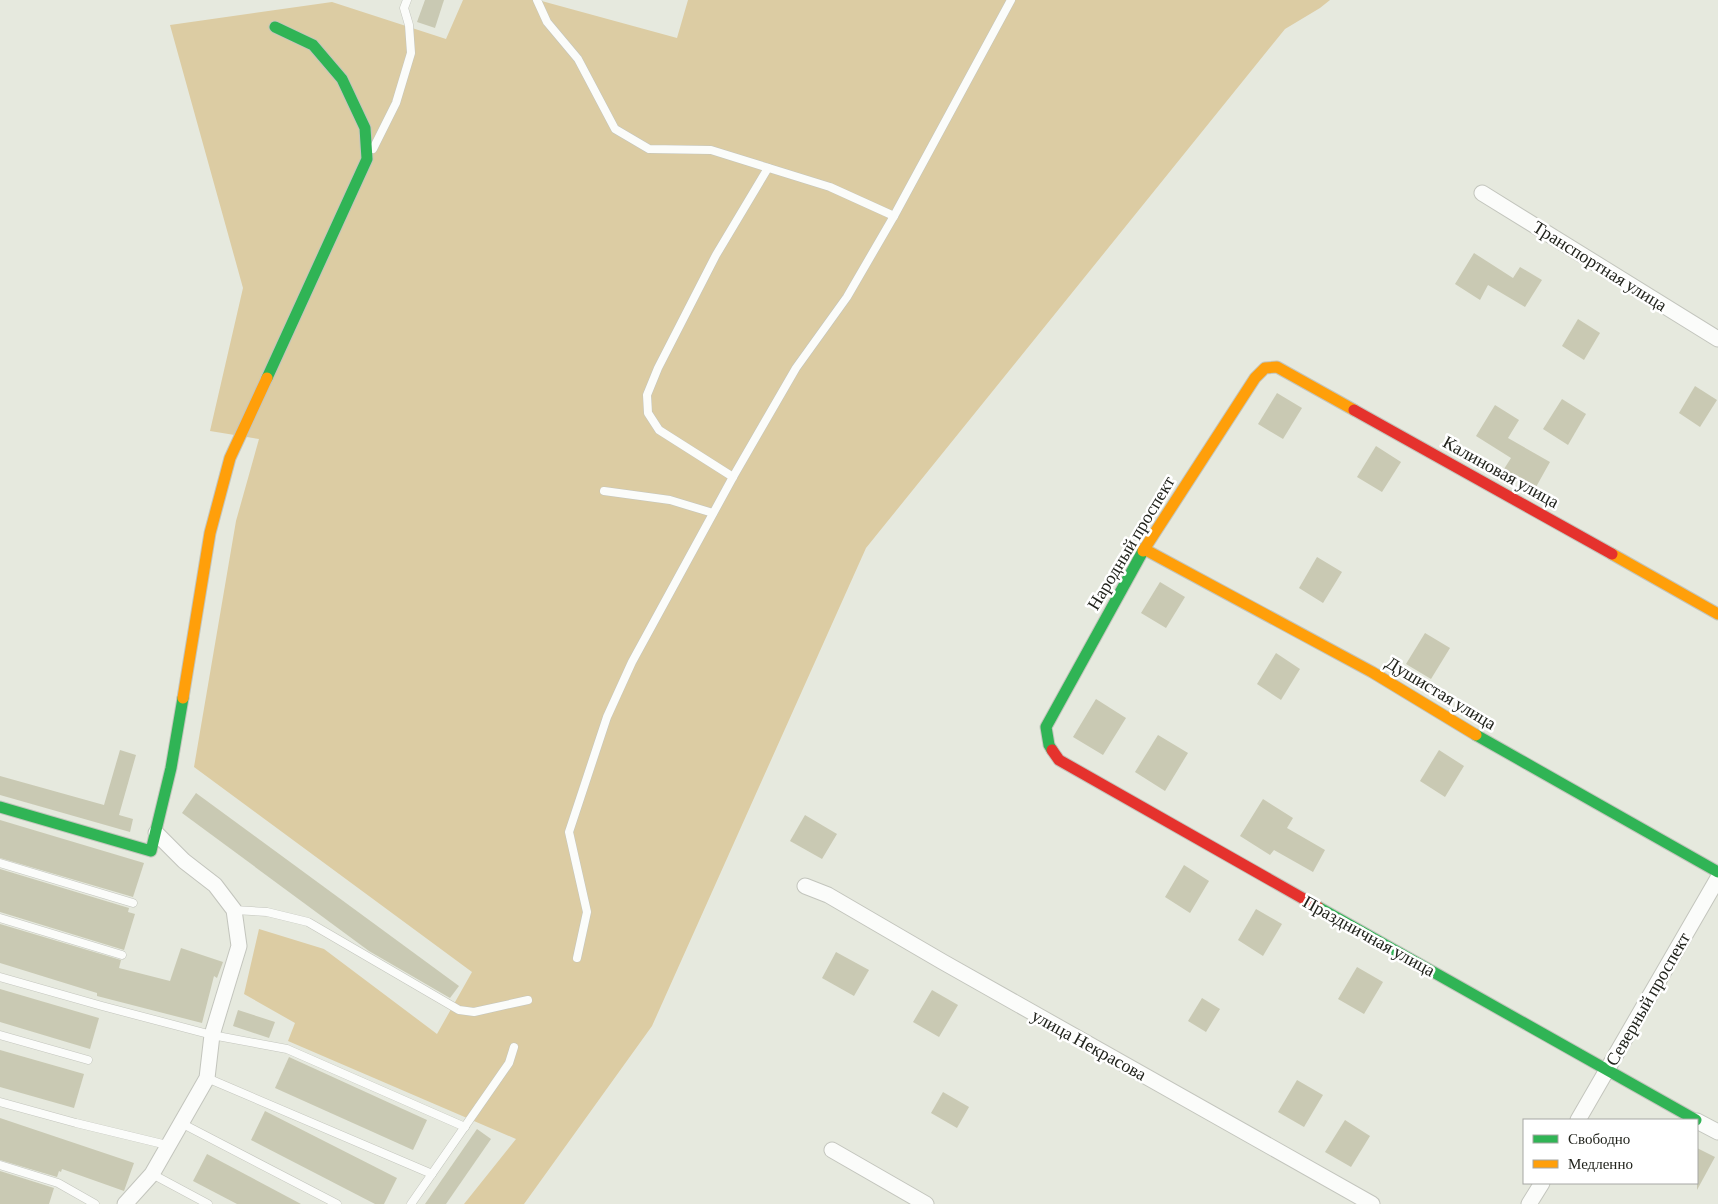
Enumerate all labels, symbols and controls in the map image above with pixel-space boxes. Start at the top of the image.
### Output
street label: Транспортная улица [1529,217,1671,315]
street label: Калиновая улица [1440,432,1562,512]
street label: Народный проспект [1083,472,1179,613]
street label: Душистая улица [1382,652,1500,734]
street label: Праздничная улица [1299,891,1439,981]
street label: Северный проспект [1602,929,1694,1069]
street label: улица Некрасова [1028,1005,1150,1085]
legend [1523,1119,1698,1184]
text: Свободно [1568,1131,1630,1147]
text: Медленно [1568,1156,1633,1172]

